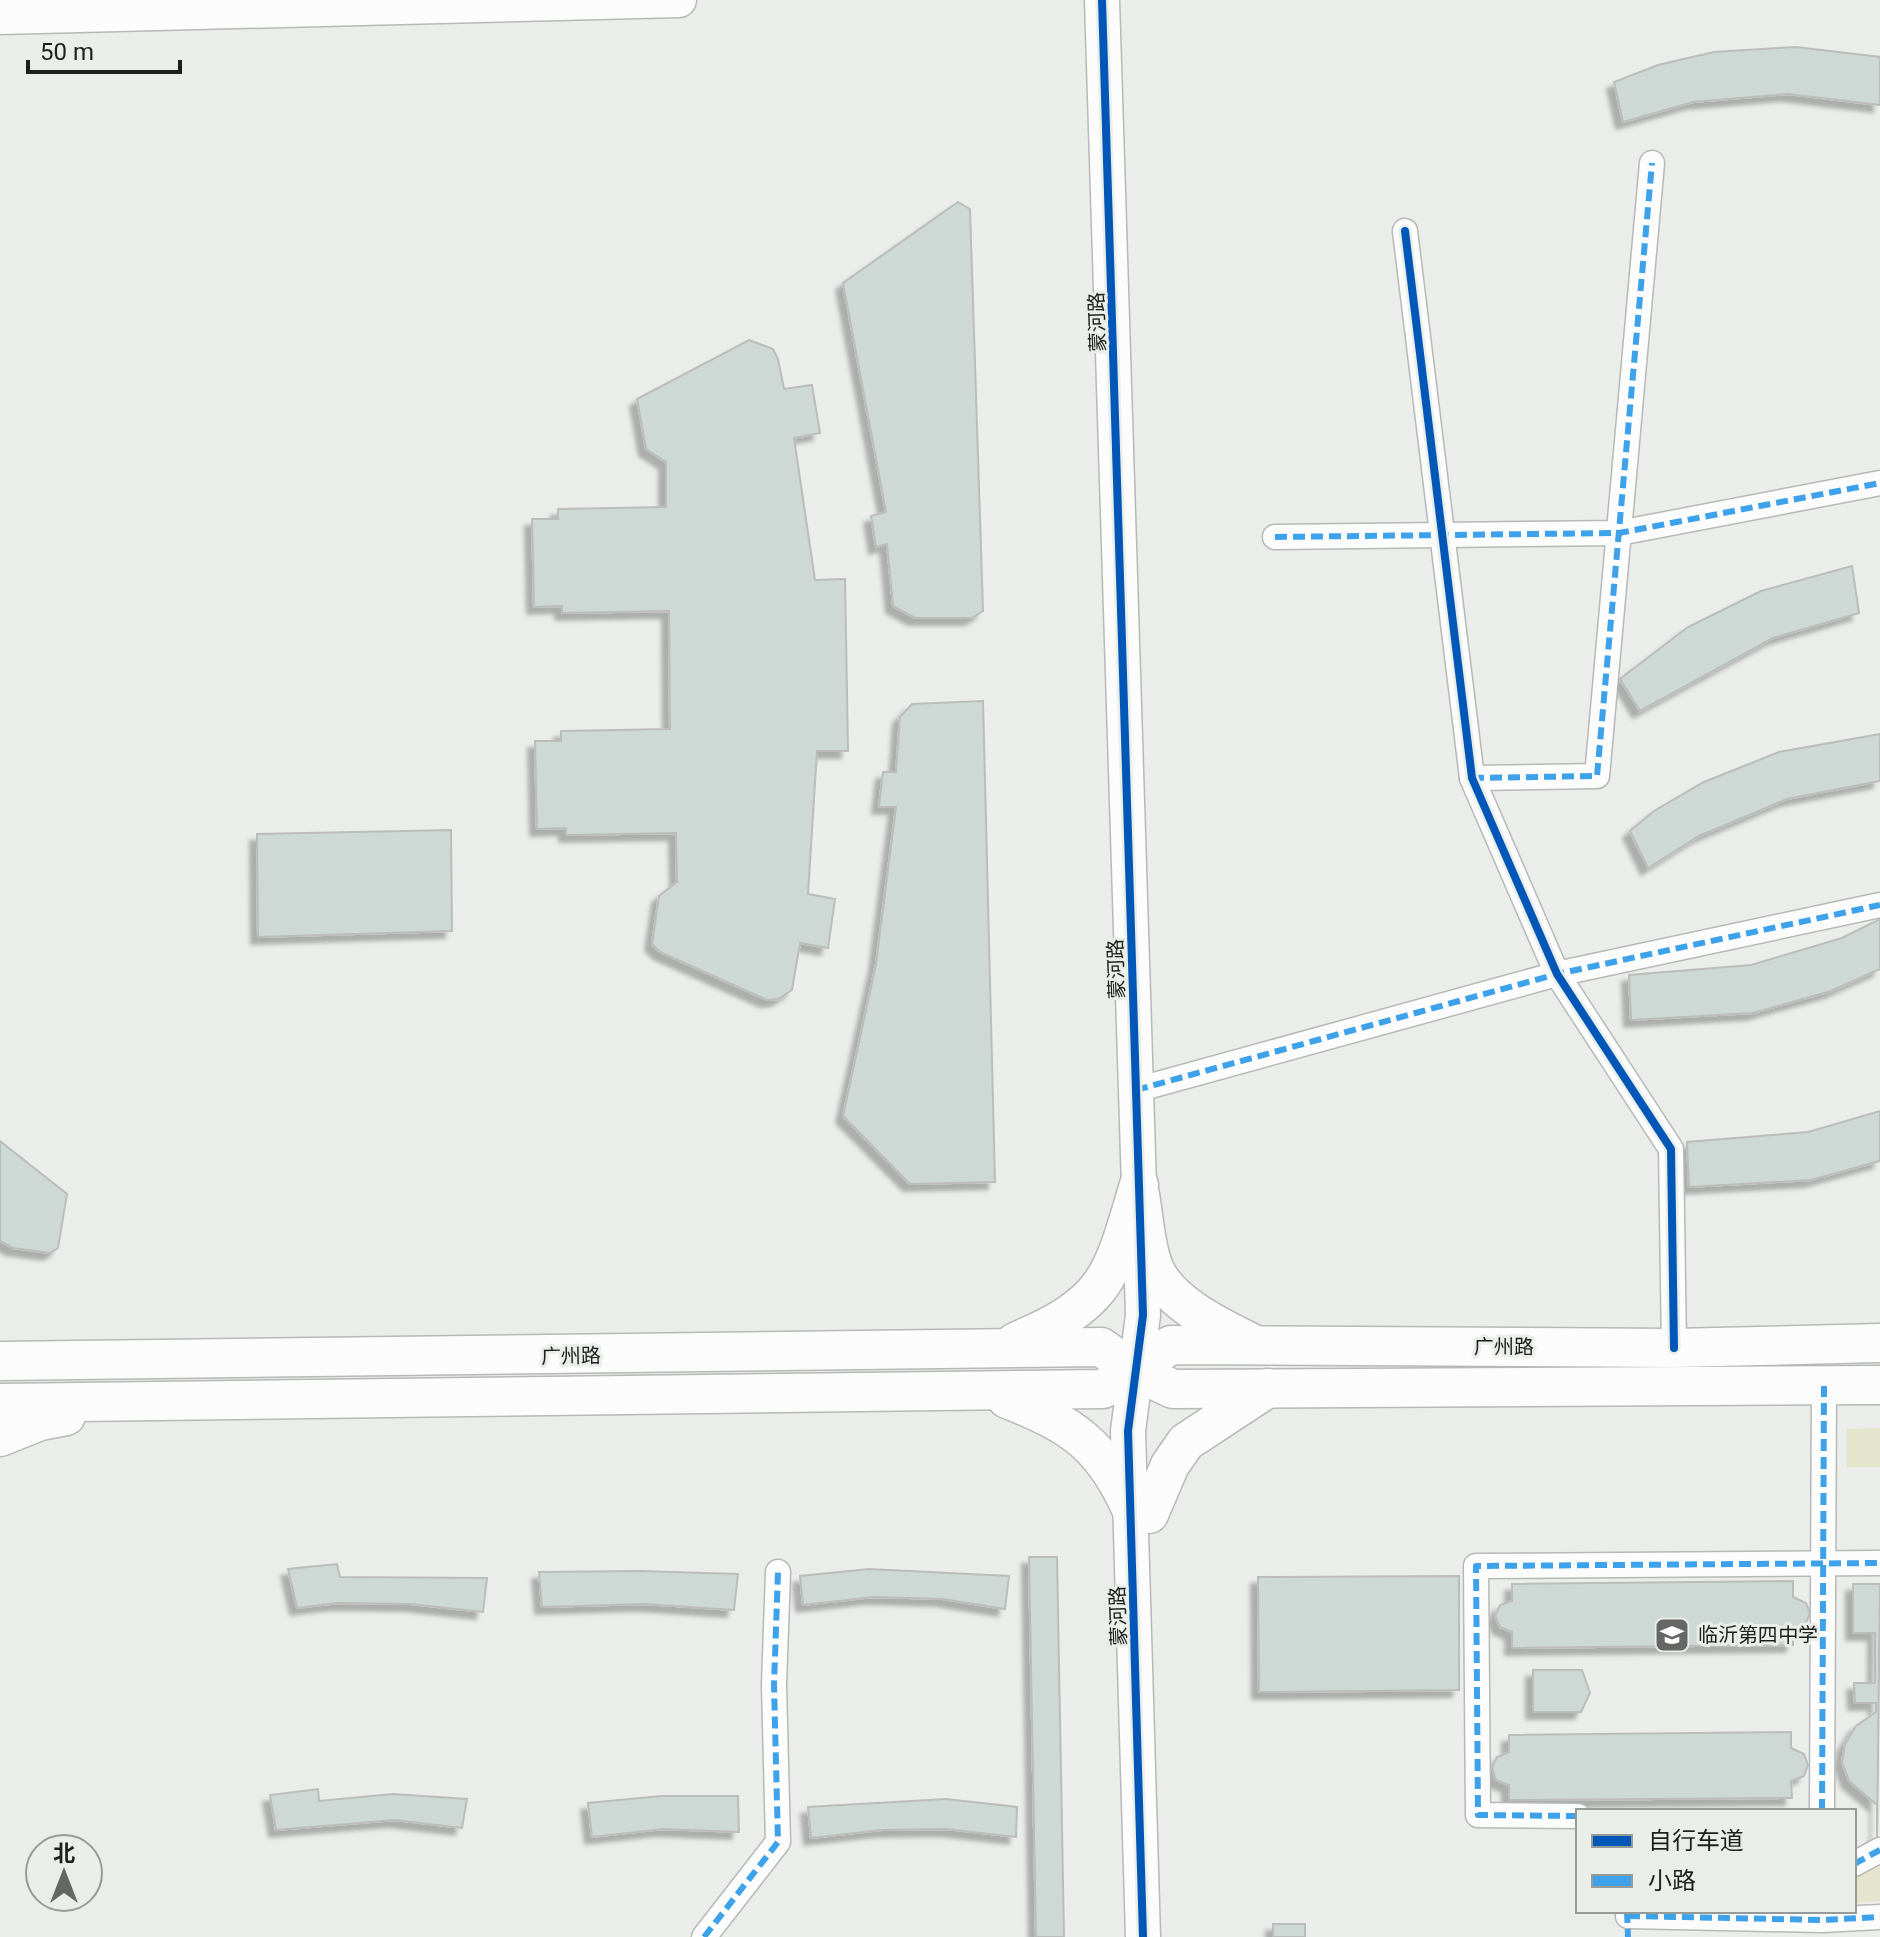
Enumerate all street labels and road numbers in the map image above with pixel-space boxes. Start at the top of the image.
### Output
street label: 蒙河路 [1084,292,1110,352]
street label: 蒙河路 [1103,939,1129,999]
street label: 广州路 [1474,1335,1534,1359]
street label: 广州路 [541,1343,601,1369]
street label: 蒙河路 [1105,1586,1131,1646]

